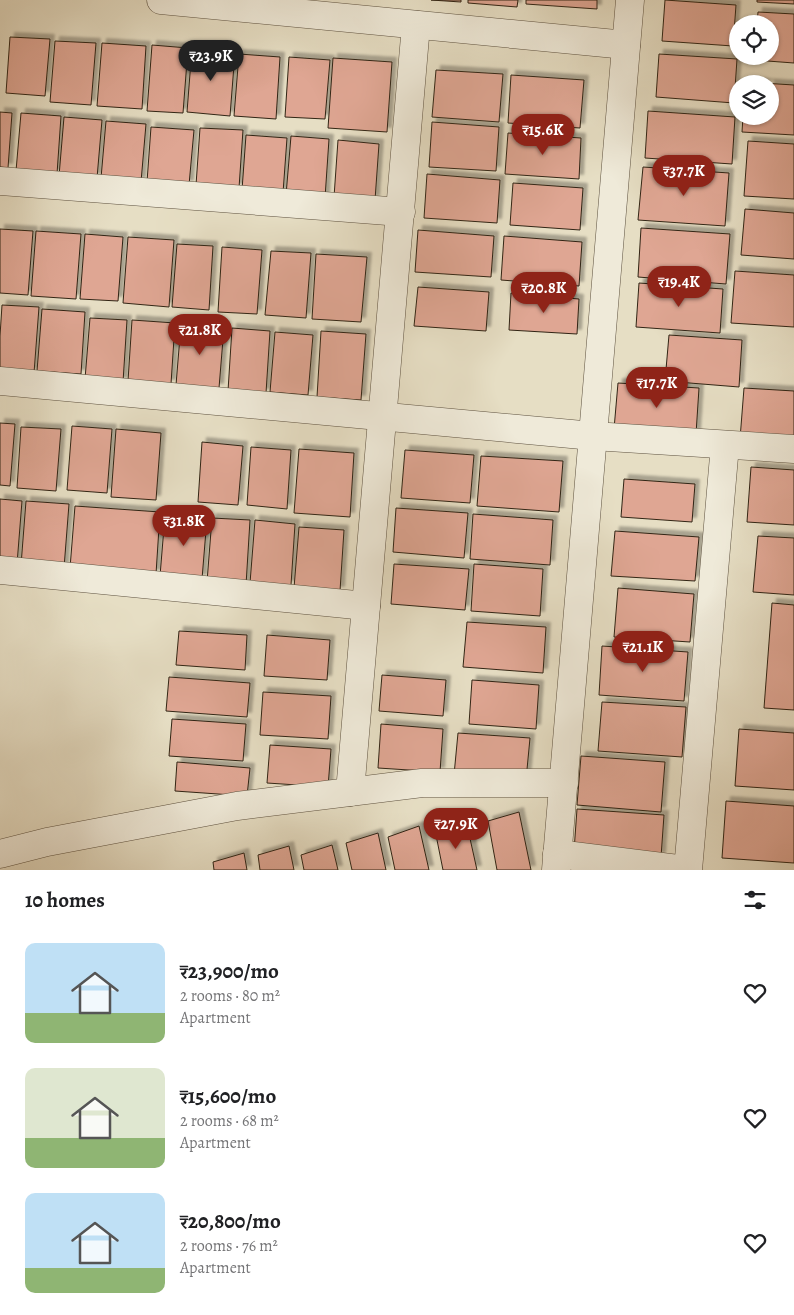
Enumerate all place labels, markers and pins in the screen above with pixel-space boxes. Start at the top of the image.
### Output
pin: ₹23.9K [170,39,252,82]
pin: ₹15.6K [502,114,584,156]
pin: ₹37.7K [643,154,725,197]
pin: ₹19.4K [638,266,720,308]
pin: ₹20.8K [503,272,585,314]
pin: ₹21.8K [159,314,241,356]
pin: ₹17.7K [616,366,698,409]
pin: ₹31.8K [143,504,225,547]
pin: ₹21.1K [602,630,684,673]
pin: ₹27.9K [415,808,497,850]

